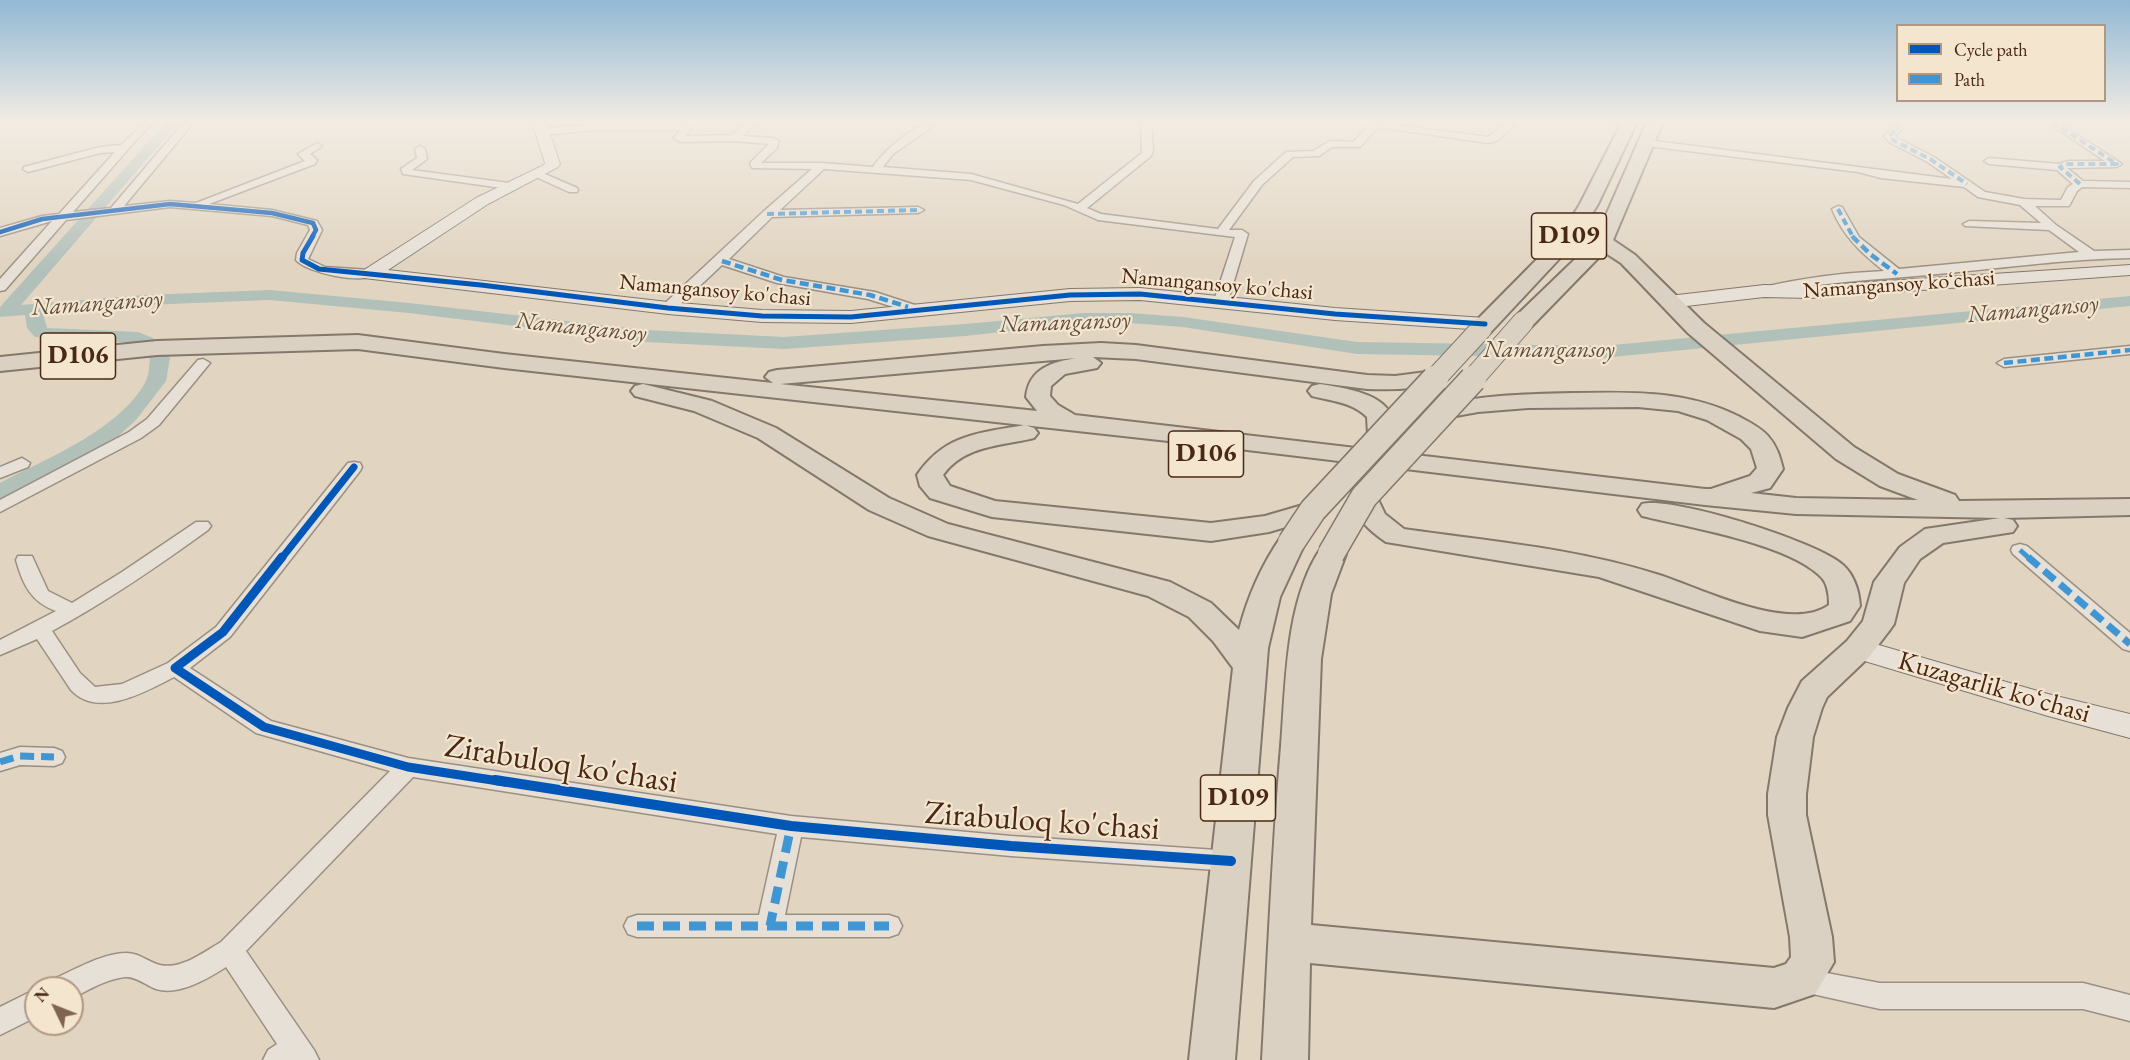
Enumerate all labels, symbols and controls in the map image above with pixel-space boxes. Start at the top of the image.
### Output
legend [1896,24,2106,102]
text: Cycle path [1954,38,2028,61]
text: Path [1954,68,1985,91]
road number: D109 [1532,213,1606,259]
street label: Namangansoy ko'chasi [1120,263,1314,307]
street label: Namangansoy koʻchasi [1802,265,1996,305]
street label: Namangansoy ko'chasi [618,269,812,313]
water label: Namangansoy [30,285,164,323]
water label: Namangansoy [1966,290,2100,330]
water label: Namangansoy [999,306,1131,340]
water label: Namangansoy [514,307,648,349]
road number: D106 [40,333,116,379]
water label: Namangansoy [1483,336,1615,364]
road number: D106 [1168,431,1244,477]
street label: Kuzagarlik koʻchasi [1894,645,2094,731]
street label: Zirabuloq ko'chasi [442,727,680,803]
road number: D109 [1200,775,1276,821]
street label: Zirabuloq ko'chasi [923,794,1161,850]
north arrow [24,976,84,1036]
text: N [30,983,54,1007]

